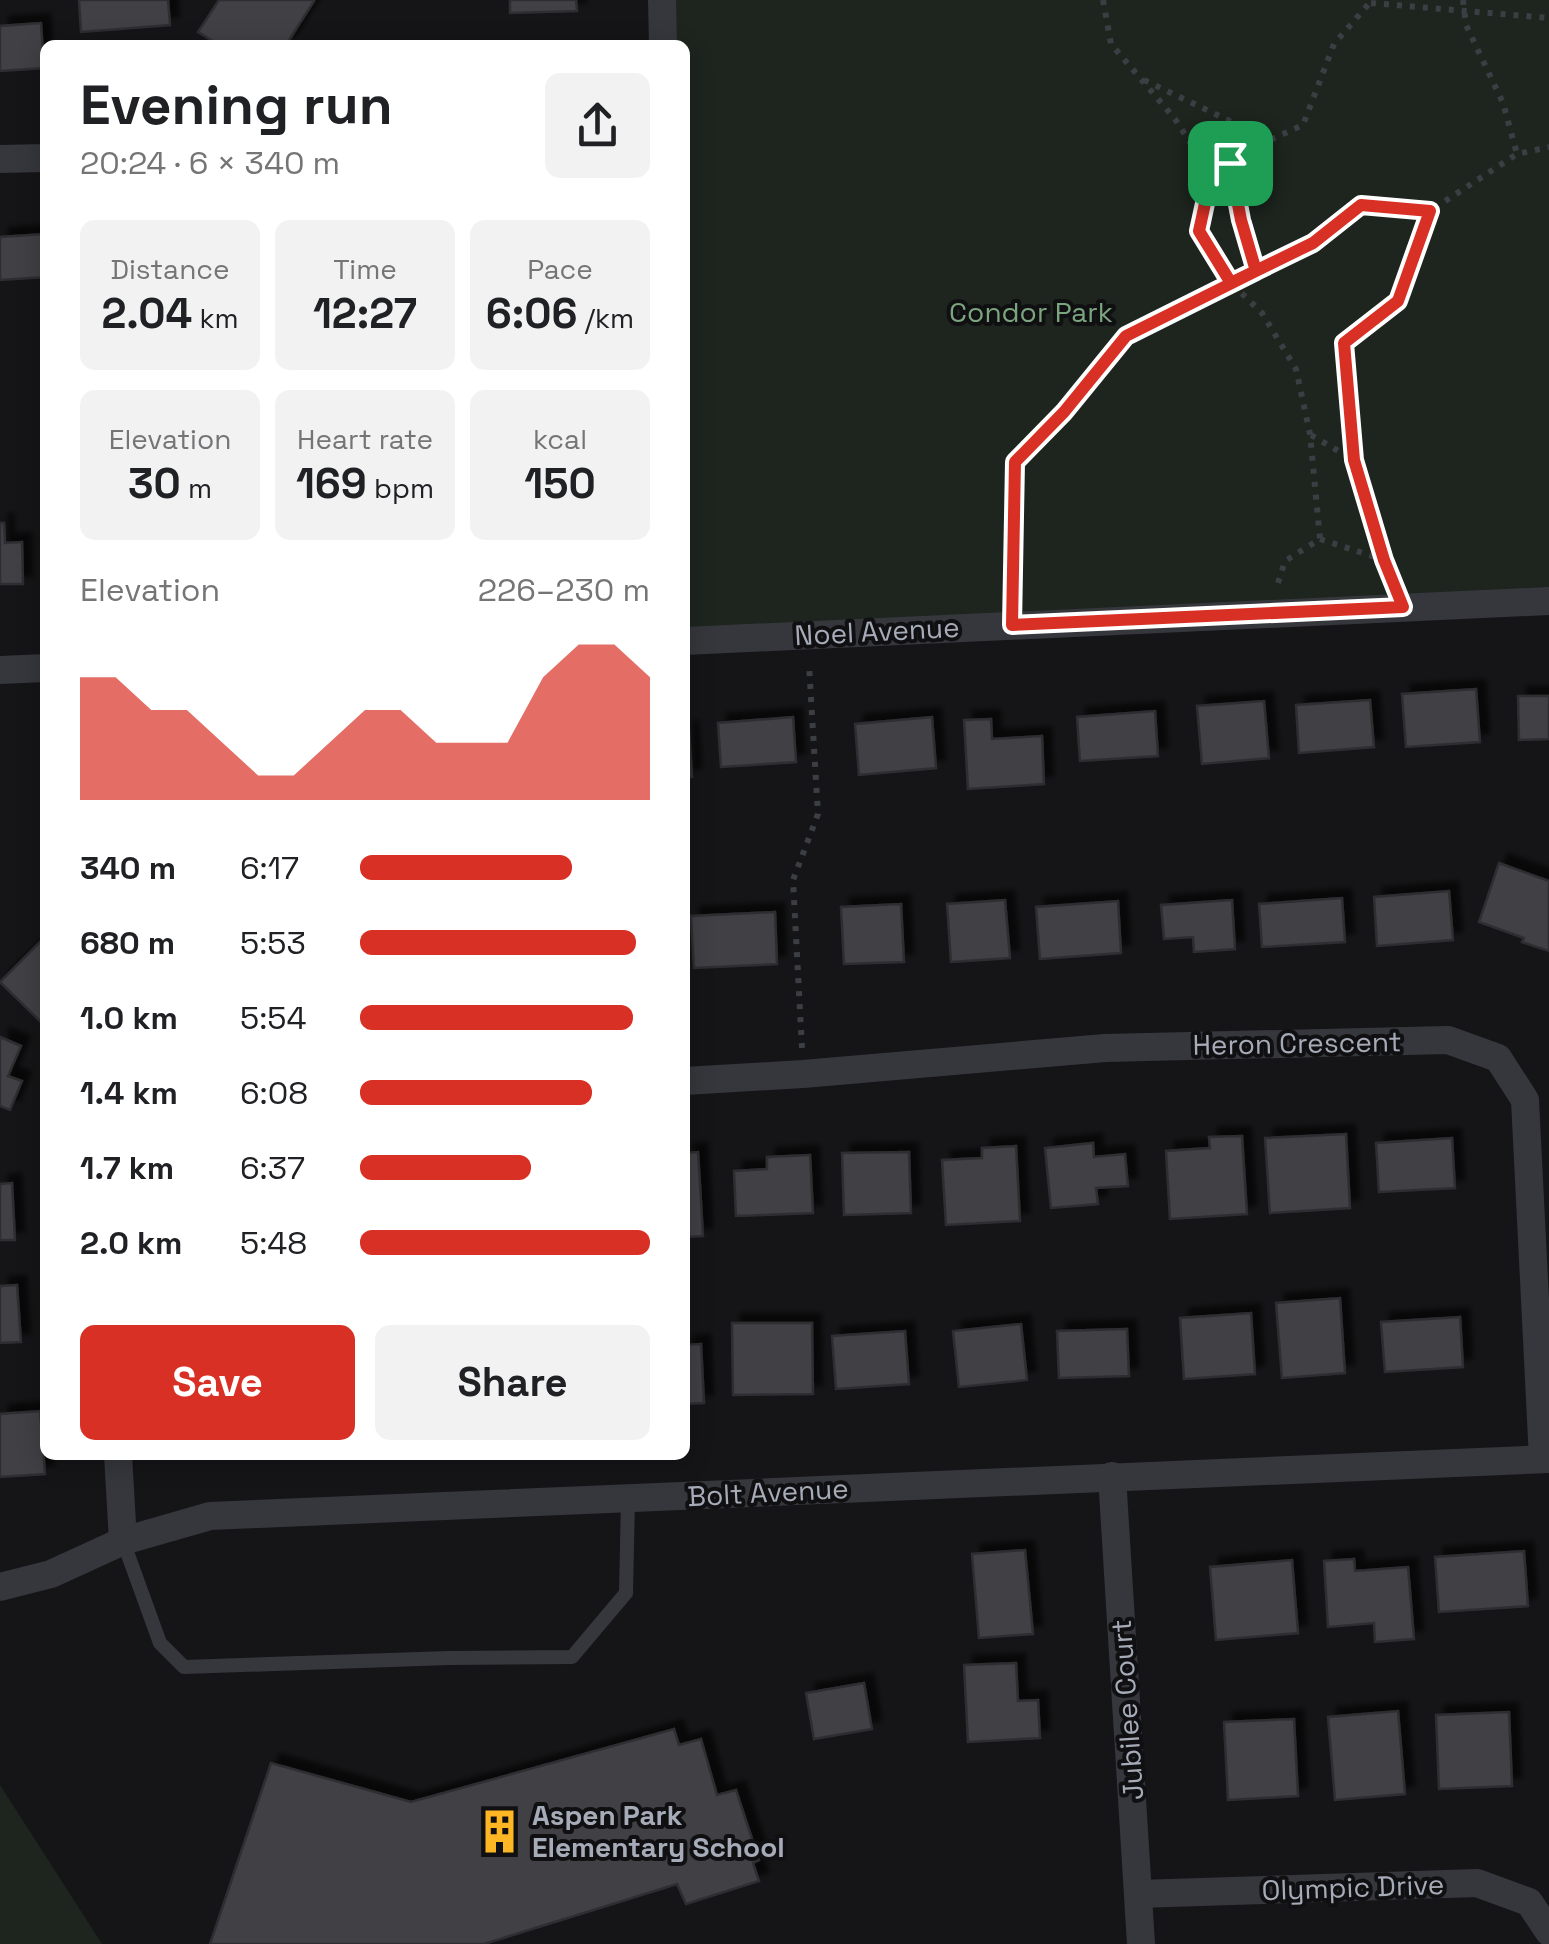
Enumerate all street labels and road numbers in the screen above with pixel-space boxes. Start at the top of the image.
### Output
street label: Noel Avenue [794,609,960,653]
street label: Heron Crescent [1192,1023,1402,1063]
street label: Bolt Avenue [687,1470,849,1514]
street label: Jubilee Court [1103,1618,1151,1802]
street label: Olympic Drive [1261,1866,1445,1908]

